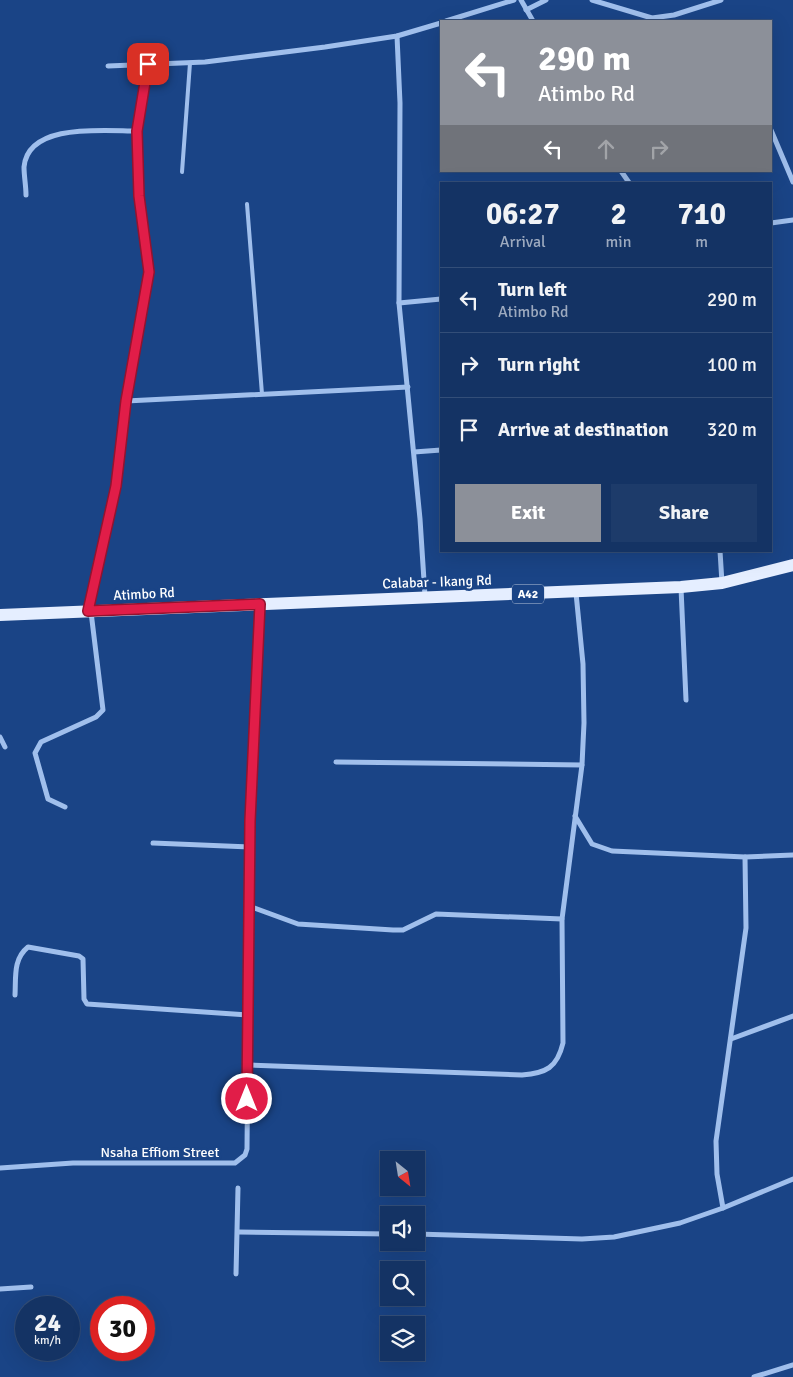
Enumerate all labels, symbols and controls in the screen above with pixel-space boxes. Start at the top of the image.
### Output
text: 290 m [538,37,631,80]
icon: left [455,40,520,105]
pin [127,43,169,85]
icon: arrive [134,50,162,78]
text: Atimbo Rd [538,80,635,107]
icon: left [539,135,567,163]
icon: ahead [592,135,620,163]
icon: right [645,135,673,163]
text: 06:27 [486,196,560,233]
text: 2 [610,196,627,233]
text: 710 [677,196,726,233]
text: Arrival [500,232,546,252]
text: min [606,232,631,252]
text: m [695,232,708,252]
text: Turn left [498,278,567,302]
icon: left [455,286,483,314]
text: 290 m [707,288,757,312]
text: Atimbo Rd [498,302,568,322]
icon: right [455,351,483,379]
text: Turn right [498,353,580,377]
text: 100 m [707,353,757,377]
icon: arrive [455,416,483,444]
text: Arrive at destination [498,418,669,442]
text: 320 m [707,418,757,442]
button: Exit [455,484,601,542]
button: Share [611,484,757,542]
street label: Calabar - Ikang Rd [382,572,492,592]
street label: Atimbo Rd [113,584,175,604]
road number: A42 [512,584,544,604]
position arrow [220,1072,272,1124]
street label: Nsaha Effiom Street [101,1144,219,1161]
north arrow [380,1151,425,1196]
map controls [380,1151,425,1361]
button: sound [380,1206,425,1251]
button: search [380,1261,425,1306]
speed limit sign: 30 [90,1296,155,1361]
text: 24 [34,1307,61,1338]
button: layers [380,1316,425,1361]
text: km/h [34,1333,61,1348]

